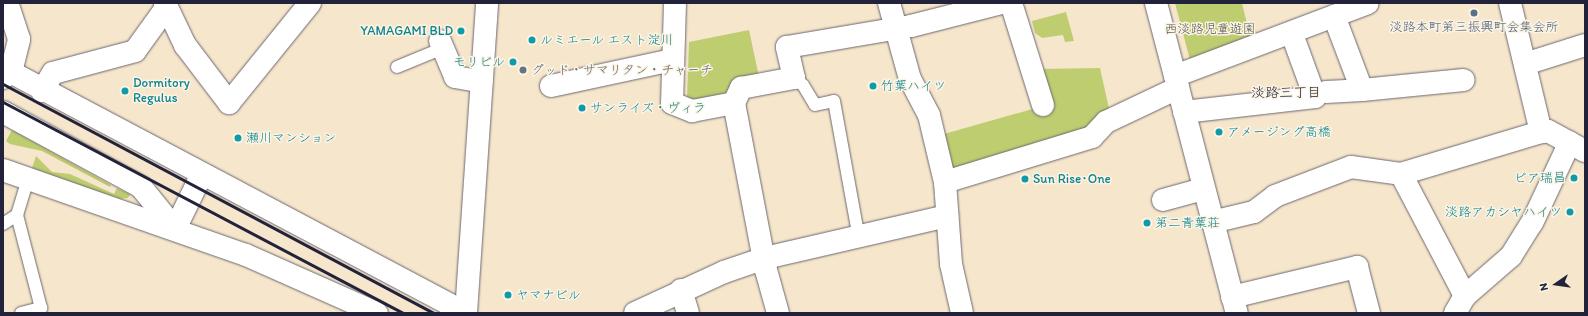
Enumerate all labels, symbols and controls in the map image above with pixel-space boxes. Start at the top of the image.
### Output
marker: 淡路本町第三振興町会集会所 [1469,8,1479,18]
place label: 淡路本町第三振興町会集会所 [1390,19,1558,35]
park label: 西淡路児童遊園 [1165,21,1255,37]
place label: YAMAGAMI BLD [360,23,453,39]
marker: YAMAGAMI BLD [456,26,466,36]
place label: ルミエール エスト淀川 [540,32,673,48]
marker: ルミエール エスト淀川 [527,35,537,45]
place label: モリビル [453,54,505,70]
marker: モリビル [508,57,518,67]
place label: グッド・サマリタン・チャーチ [531,62,713,78]
marker: グッド・サマリタン・チャーチ [518,65,528,75]
place label: Dormitory Regulus [133,76,190,107]
place label: 竹葉ハイツ [881,78,946,94]
marker: 竹葉ハイツ [868,81,878,91]
district label: 淡路三丁目 [1251,85,1321,101]
marker: Dormitory Regulus [120,86,130,96]
place label: サンライズ・ヴィラ [590,100,707,116]
marker: サンライズ・ヴィラ [577,103,587,113]
place label: アメージング高橋 [1227,124,1331,140]
marker: アメージング高橋 [1214,127,1224,137]
place label: 瀬川マンション [246,130,337,146]
marker: 瀬川マンション [233,133,243,143]
place label: ピア瑞昌 [1514,170,1566,186]
place label: Sun Rise･One [1033,171,1110,187]
marker: ピア瑞昌 [1569,173,1579,183]
marker: Sun Rise･One [1020,174,1030,184]
place label: 淡路アカシヤハイツ [1445,204,1562,220]
marker: 淡路アカシヤハイツ [1565,207,1575,217]
place label: 第二青葉荘 [1155,215,1220,231]
marker: 第二青葉荘 [1142,218,1152,228]
north arrow [1536,264,1576,304]
text: N [1537,282,1551,292]
place label: ヤマナビル [516,287,581,303]
marker: ヤマナビル [503,290,513,300]

